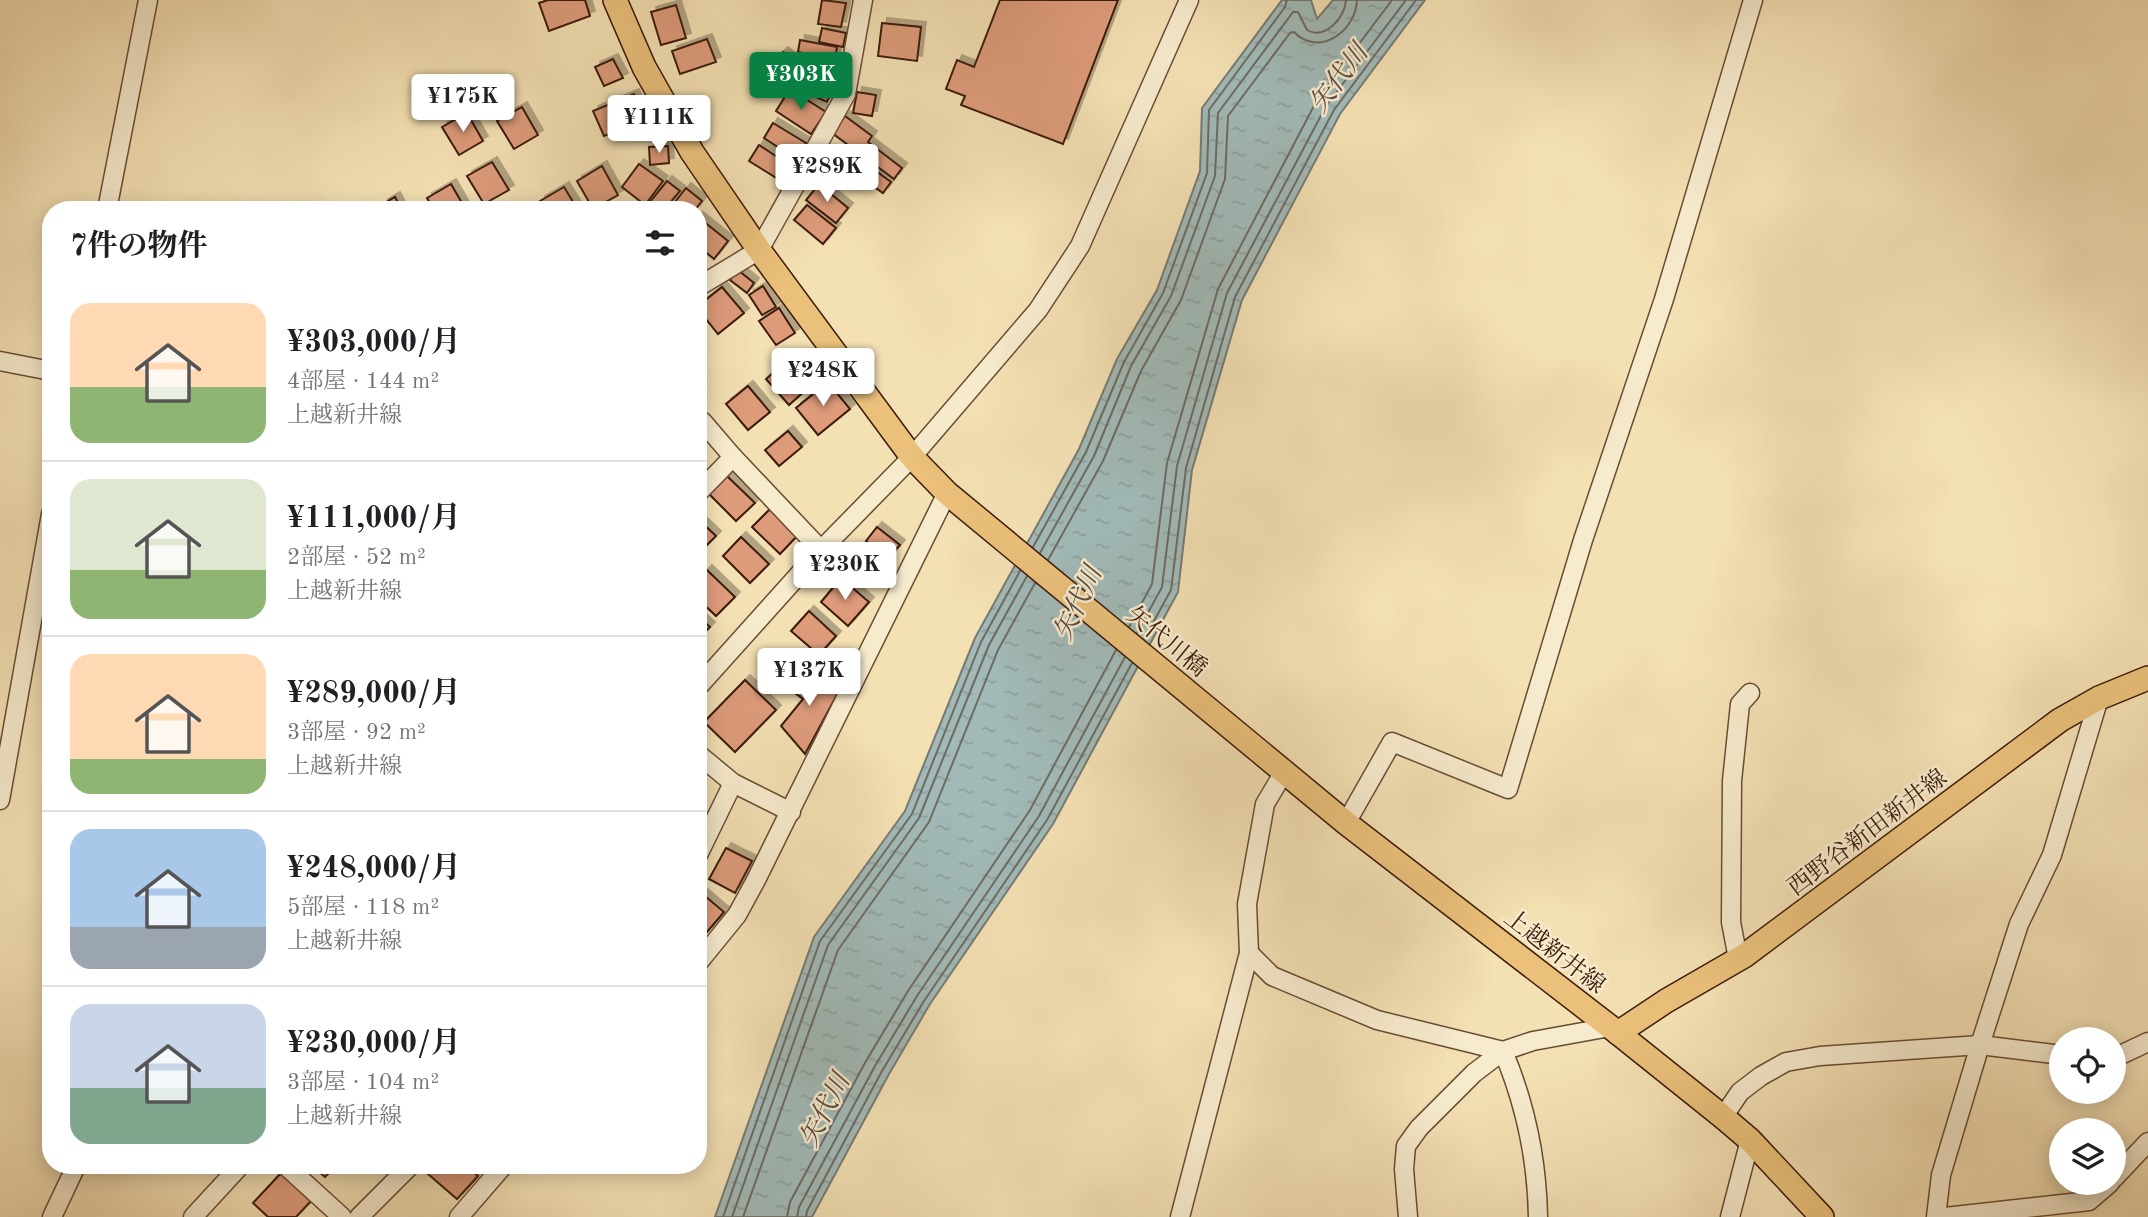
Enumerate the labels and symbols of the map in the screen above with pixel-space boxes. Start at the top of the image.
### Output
water label: 矢代川 [1304,37,1375,118]
pin: ¥303K [752,52,850,112]
pin: ¥175K [414,74,512,134]
pin: ¥111K [610,96,708,155]
pin: ¥289K [778,144,876,204]
pin: ¥248K [774,348,872,408]
pin: ¥230K [796,542,894,602]
water label: 矢代川 [1049,559,1108,645]
street label: 矢代川橋 [1121,601,1212,682]
pin: ¥137K [760,648,858,708]
street label: 西野谷新田新井線 [1783,764,1952,901]
street label: 上越新井線 [1499,904,1610,999]
water label: 矢代川 [795,1067,856,1152]

